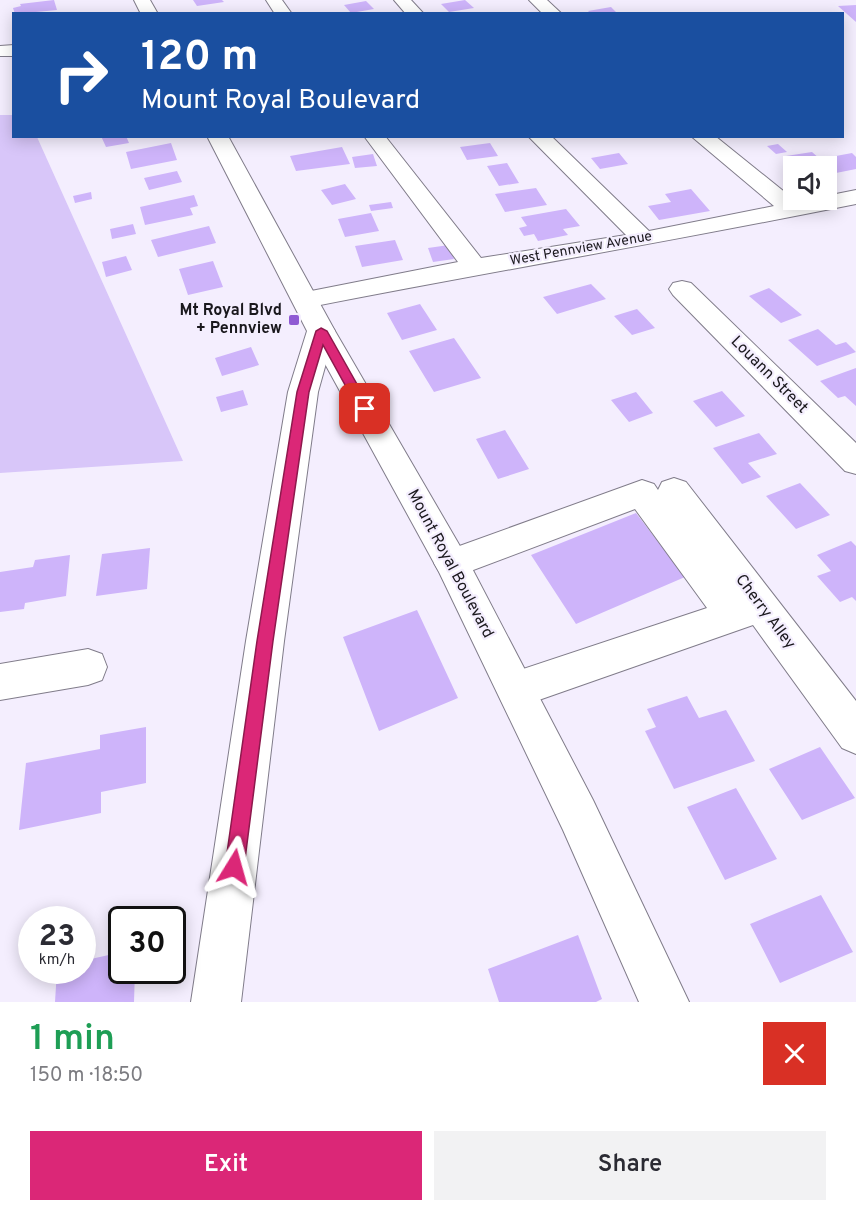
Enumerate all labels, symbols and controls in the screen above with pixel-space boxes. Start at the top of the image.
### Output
text: 120 m [141,32,258,85]
icon: right [42,36,120,114]
text: Mount Royal Boulevard [141,84,420,118]
map controls [783,156,837,210]
button: sound [783,156,837,210]
street label: West Pennview Avenue [509,228,653,270]
place label: Mt Royal Blvd + Pennview [179,301,282,339]
marker: Mt Royal Blvd + Pennview [287,313,301,327]
street label: Louann Street [726,332,812,418]
pin [339,383,390,434]
icon: arrive [348,392,381,425]
street label: Mount Royal Boulevard [402,486,498,642]
street label: Cherry Alley [730,571,800,653]
position arrow [202,835,266,899]
speed limit sign: 30 [108,906,186,984]
text: 23 [39,919,75,956]
text: km/h [39,951,75,970]
text: 1 min [30,1017,115,1063]
button: close [763,1022,826,1085]
text: 150 m · 18:50 [30,1063,143,1089]
button: Exit [30,1131,422,1200]
button: Share [434,1131,826,1200]

